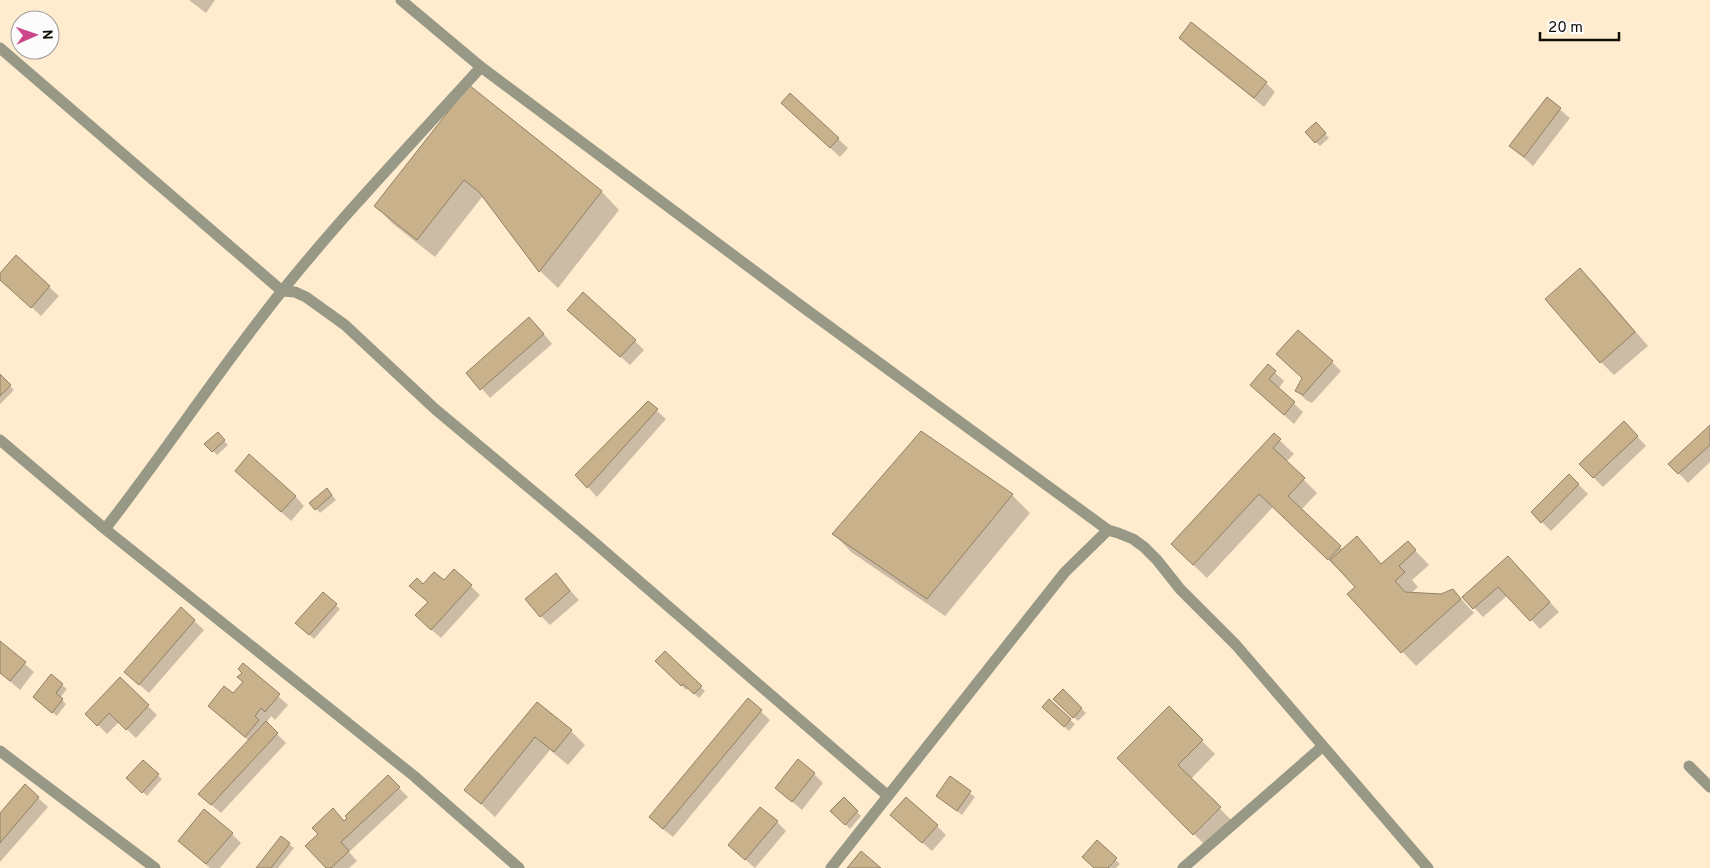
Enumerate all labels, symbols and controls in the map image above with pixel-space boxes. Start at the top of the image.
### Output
north arrow [10,10,60,60]
scale bar [1540,10,1619,42]
text: 20 m [1548,19,1583,38]
text: N [38,29,55,40]

